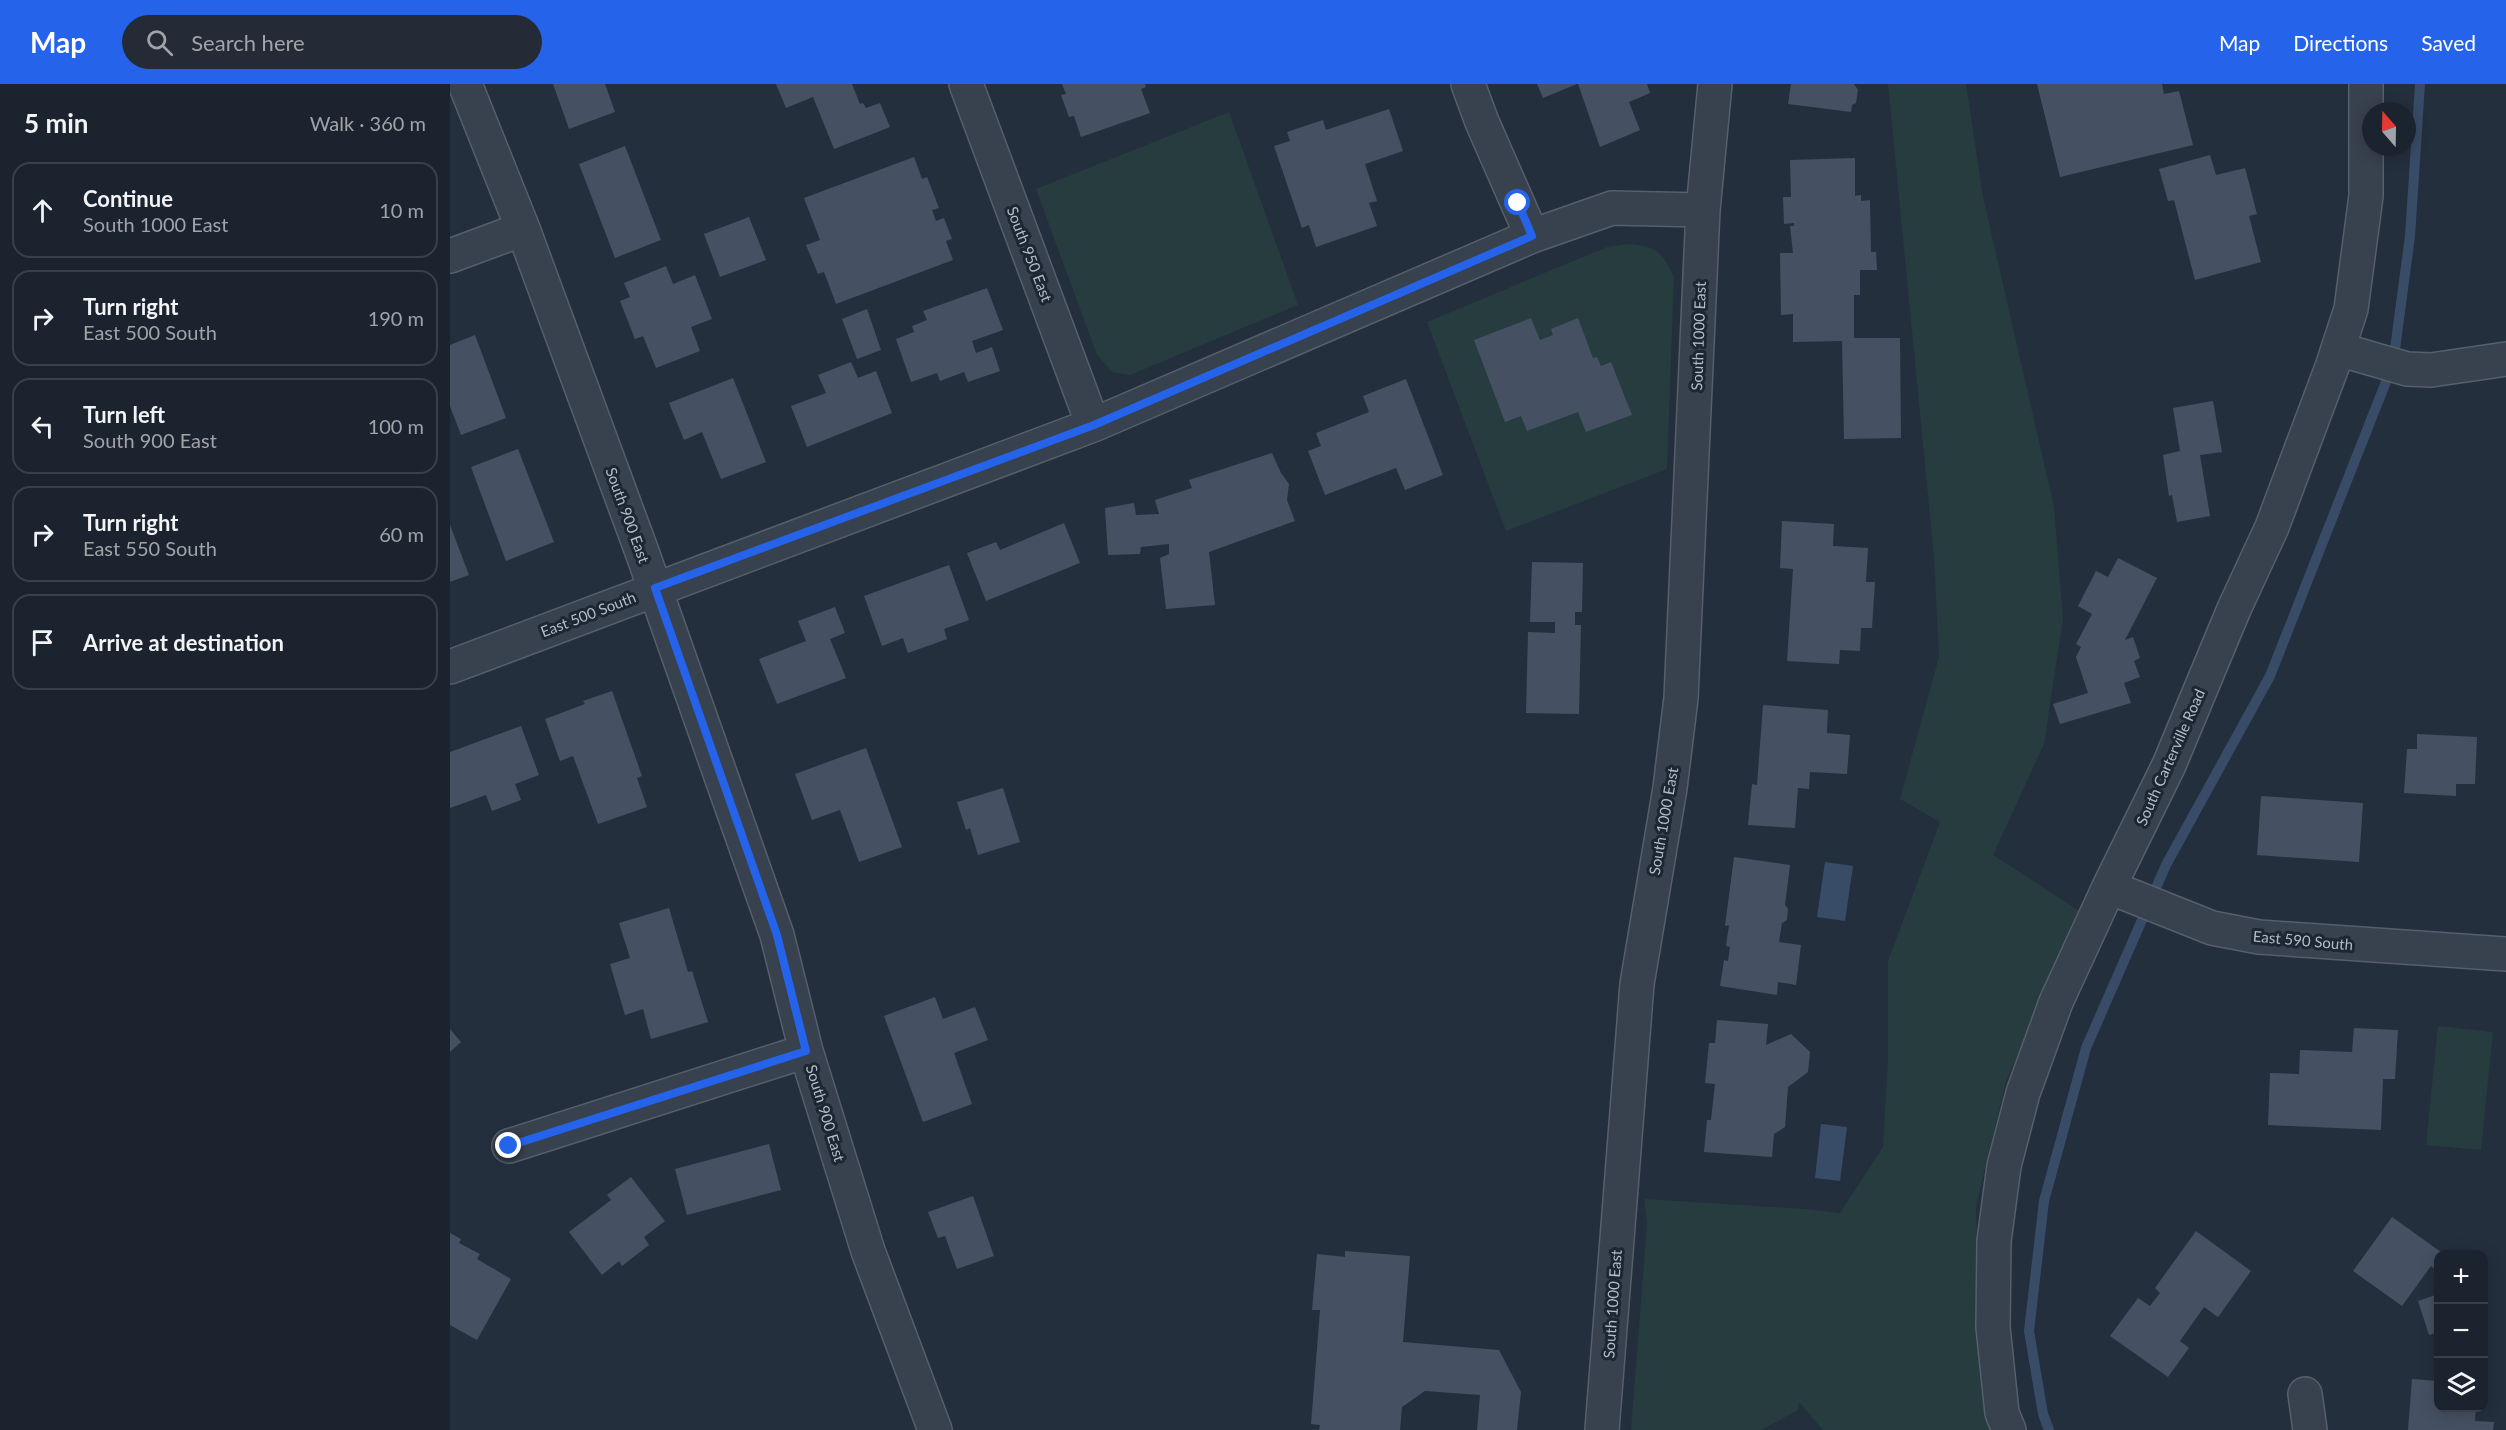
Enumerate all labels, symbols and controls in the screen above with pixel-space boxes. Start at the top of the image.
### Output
search box [122,15,542,69]
text: Map [30,25,86,59]
icon: search [143,26,176,59]
text: Search here [191,29,305,56]
text: Map [2219,30,2260,55]
text: Directions [2293,30,2388,55]
text: Saved [2421,30,2476,55]
north arrow [2362,102,2416,156]
text: 5 min [24,107,88,139]
text: Walk · 360 m [310,111,426,135]
text: Continue [83,185,173,212]
route start [1504,189,1530,215]
icon: ahead [26,194,59,227]
text: 10 m [379,198,424,222]
street label: South 950 East [1004,204,1057,305]
text: South 1000 East [83,212,228,236]
street label: South 1000 East [1687,281,1709,391]
text: Turn right [83,293,178,320]
icon: right [26,302,59,335]
text: 190 m [368,306,424,330]
text: East 500 South [83,320,217,344]
text: Turn left [83,401,165,428]
icon: left [26,410,59,443]
text: 100 m [368,414,424,438]
text: South 900 East [83,428,217,452]
street label: South 900 East [602,465,654,566]
text: Turn right [83,509,178,536]
icon: right [26,518,59,551]
text: 60 m [379,522,424,546]
text: East 550 South [83,536,217,560]
street label: East 500 South [538,588,638,640]
icon: arrive [26,626,59,659]
text: Arrive at destination [83,629,284,656]
street label: South Carterville Road [2132,686,2208,828]
street label: South 1000 East [1645,765,1681,876]
street label: East 590 South [2252,927,2354,953]
street label: South 900 East [803,1062,849,1164]
route end [495,1132,521,1158]
street label: South 1000 East [1599,1248,1625,1359]
map controls [2434,1250,2488,1412]
button: + [2434,1250,2488,1304]
button: − [2434,1304,2488,1358]
button: layers [2434,1358,2488,1412]

